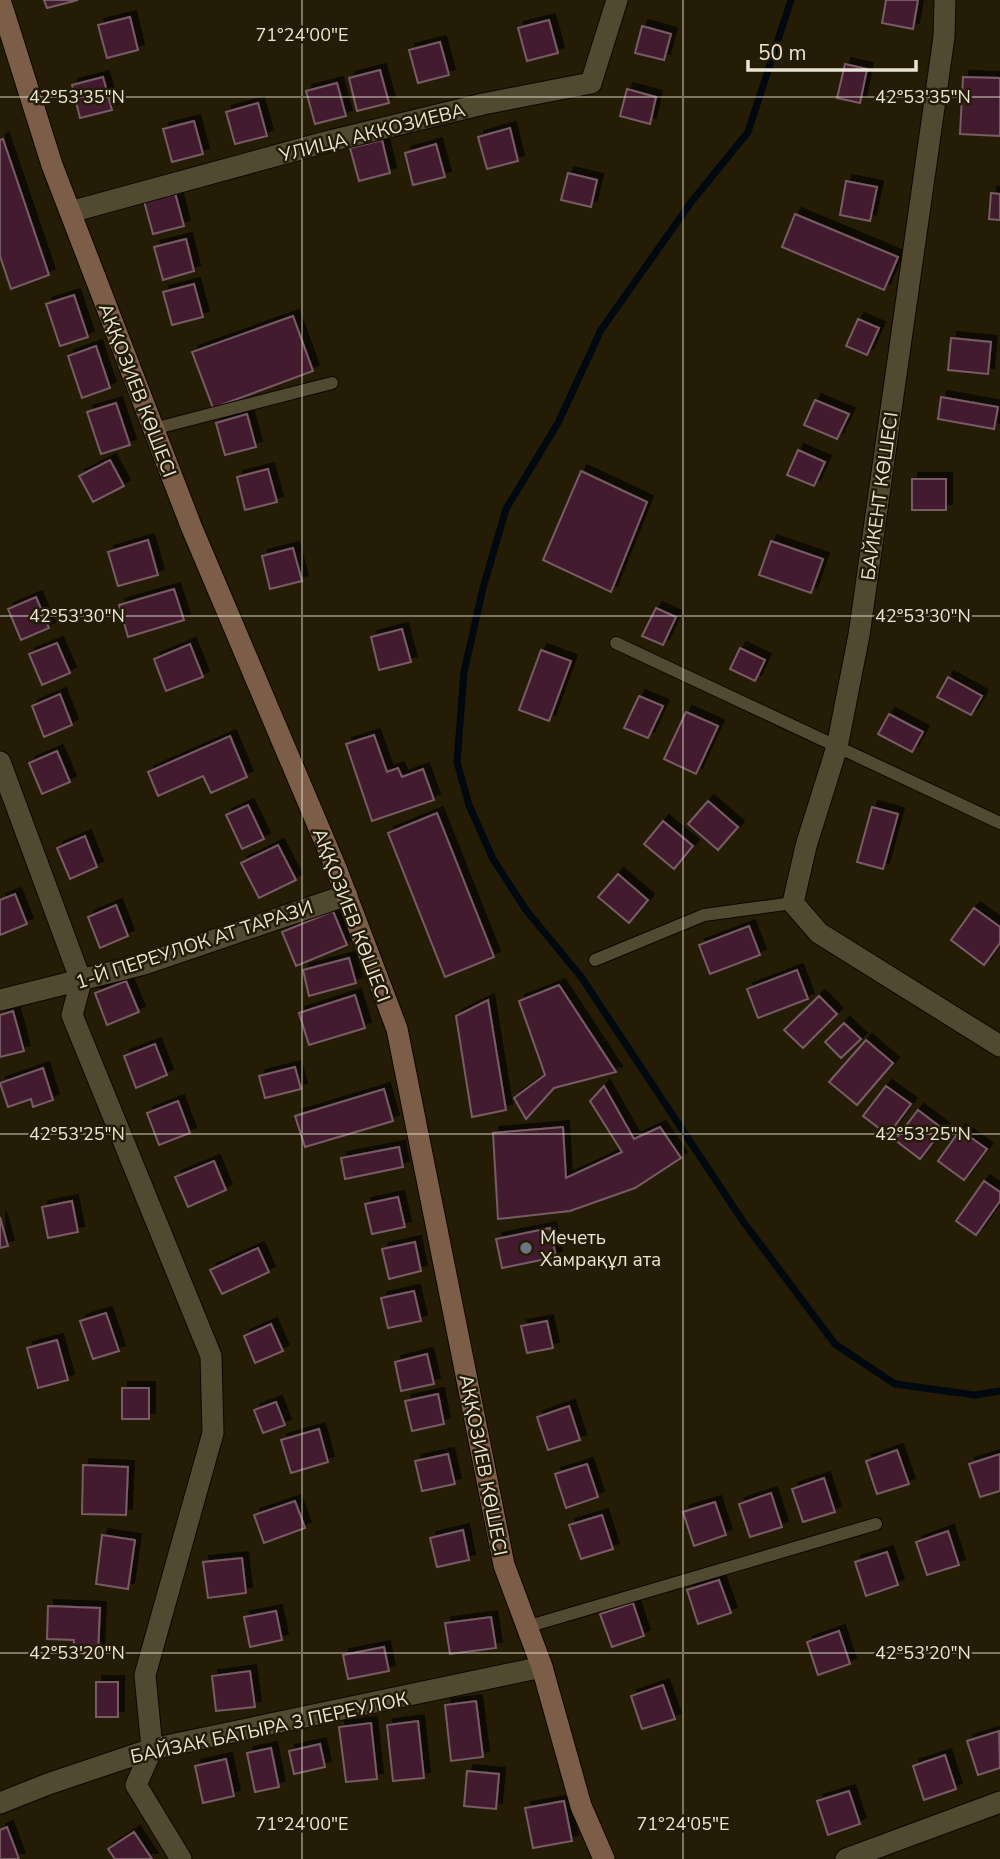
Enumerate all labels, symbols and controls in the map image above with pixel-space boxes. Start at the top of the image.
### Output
text: 71°24'00"E [256,23,349,47]
scale bar [748,28,916,72]
text: 50 m [758,39,807,67]
text: 42°53'35"N [29,85,125,109]
text: 42°53'35"N [875,85,971,109]
street label: УЛИЦА АККОЗИЕВА [276,97,468,169]
street label: АҚҚОЗИЕВ КӨШЕСІ [92,300,182,481]
street label: БАЙКЕНТ КӨШЕСІ [855,410,905,582]
text: 42°53'30"N [29,604,125,628]
text: 42°53'30"N [875,604,971,628]
street label: АҚҚОЗИЕВ КӨШЕСІ [306,825,396,1006]
street label: 1-Й ПЕРЕУЛОК АТ ТАРАЗИ [72,894,316,996]
text: 42°53'25"N [29,1122,125,1146]
text: 42°53'25"N [875,1122,971,1146]
place label: Мечеть Хамрақұл ата [540,1225,661,1273]
marker: Мечеть Хамрақұл ата [518,1240,534,1256]
street label: АҚҚОЗИЕВ КӨШЕСІ [453,1372,513,1558]
text: 42°53'20"N [29,1641,125,1665]
text: 42°53'20"N [875,1641,971,1665]
street label: БАЙЗАК БАТЫРА 3 ПЕРЕУЛОК [128,1686,410,1770]
text: 71°24'00"E [256,1812,349,1836]
text: 71°24'05"E [637,1812,730,1836]

